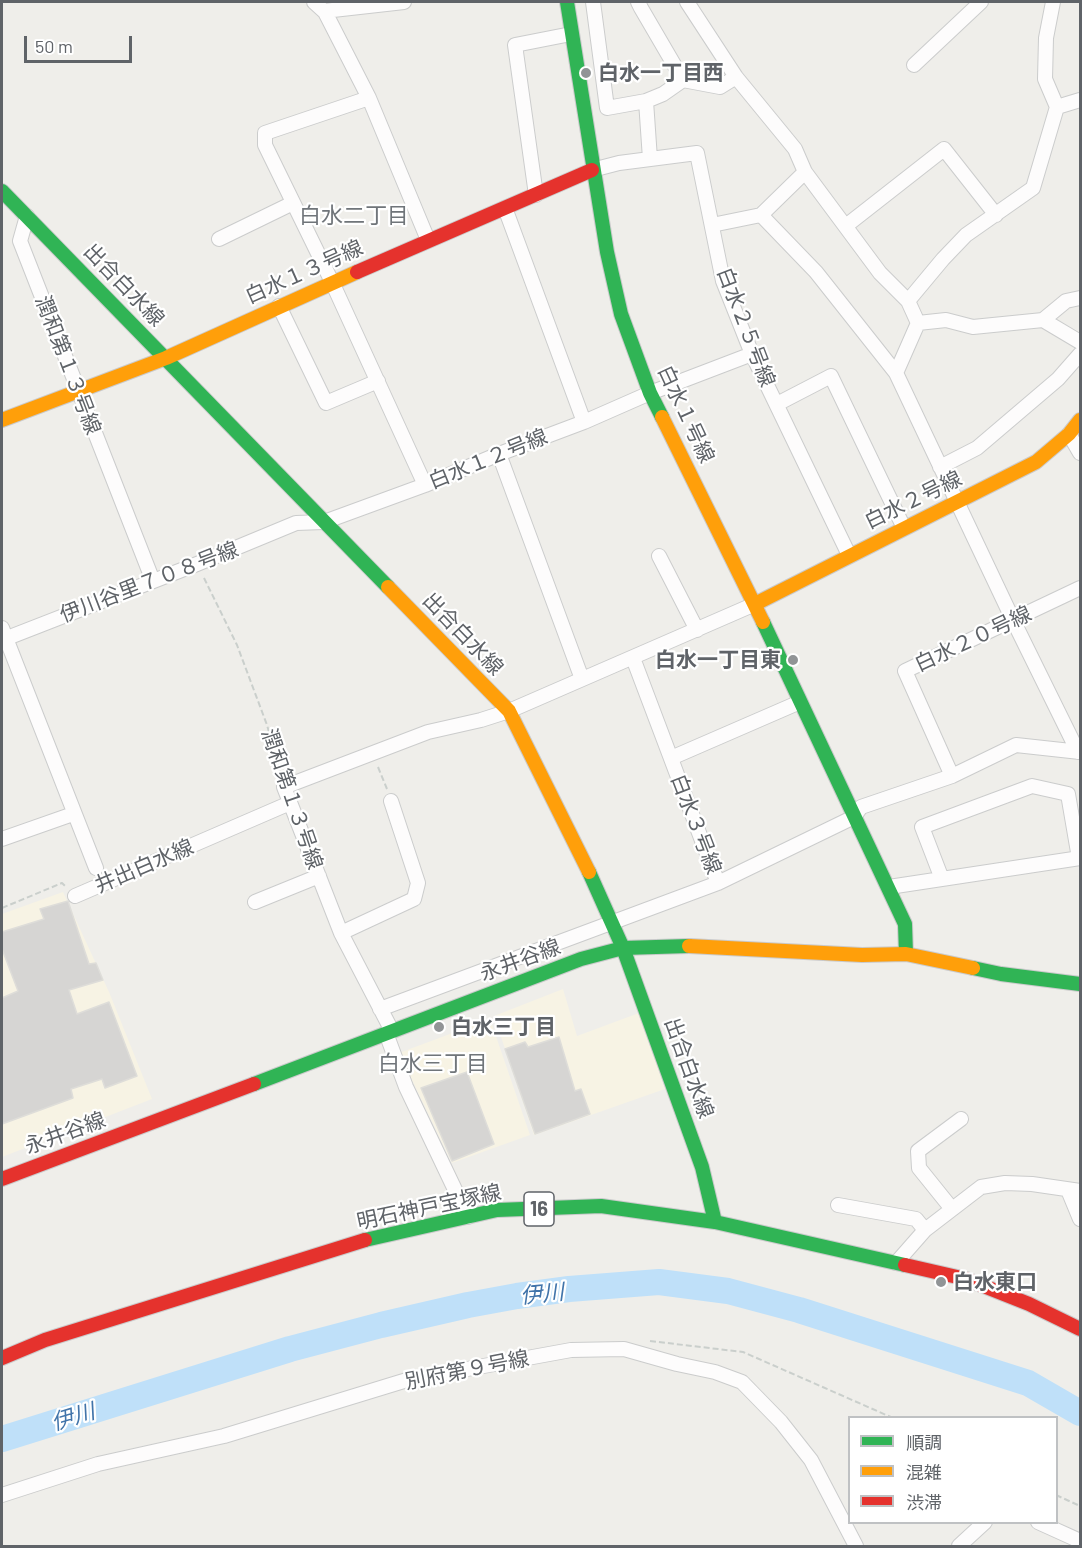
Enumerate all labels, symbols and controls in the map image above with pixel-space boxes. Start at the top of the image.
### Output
scale bar [27,24,135,62]
text: 50 m [35,35,73,57]
place label: 白水一丁目西 [598,60,724,86]
marker: 白水一丁目西 [579,66,593,80]
district label: 白水二丁目 [299,203,409,229]
street label: 白水１３号線 [241,235,367,309]
street label: 出合白水線 [78,238,170,332]
street label: 白水２５号線 [712,264,780,390]
street label: 潤和第１３号線 [30,292,106,438]
street label: 白水１号線 [652,361,720,467]
street label: 白水１２号線 [425,424,551,494]
street label: 白水２号線 [860,466,966,534]
street label: 伊川谷里７０８号線 [56,536,242,628]
street label: 出合白水線 [417,587,509,681]
street label: 白水２０号線 [911,601,1035,677]
place label: 白水一丁目東 [655,647,781,673]
marker: 白水一丁目東 [786,653,800,667]
street label: 潤和第１３号線 [256,725,328,873]
street label: 白水３号線 [665,770,727,878]
street label: 井出白水線 [91,834,197,898]
street label: 永井谷線 [476,934,564,986]
place label: 白水三丁目 [451,1014,556,1040]
street label: 出合白水線 [659,1014,719,1122]
marker: 白水三丁目 [432,1020,446,1034]
district label: 白水三丁目 [378,1051,488,1077]
street label: 永井谷線 [21,1107,109,1159]
street label: 明石神戸宝塚線 [354,1179,504,1235]
road number: 16 [524,1192,554,1226]
place label: 白水東口 [953,1269,1037,1295]
marker: 白水東口 [934,1275,948,1289]
water label: 伊川 [519,1279,565,1309]
street label: 別府第９号線 [403,1346,531,1394]
water label: 伊川 [48,1398,98,1436]
legend [848,1416,1058,1524]
text: 順調 [906,1431,942,1453]
text: 混雑 [906,1461,942,1483]
text: 渋滞 [906,1491,942,1513]

